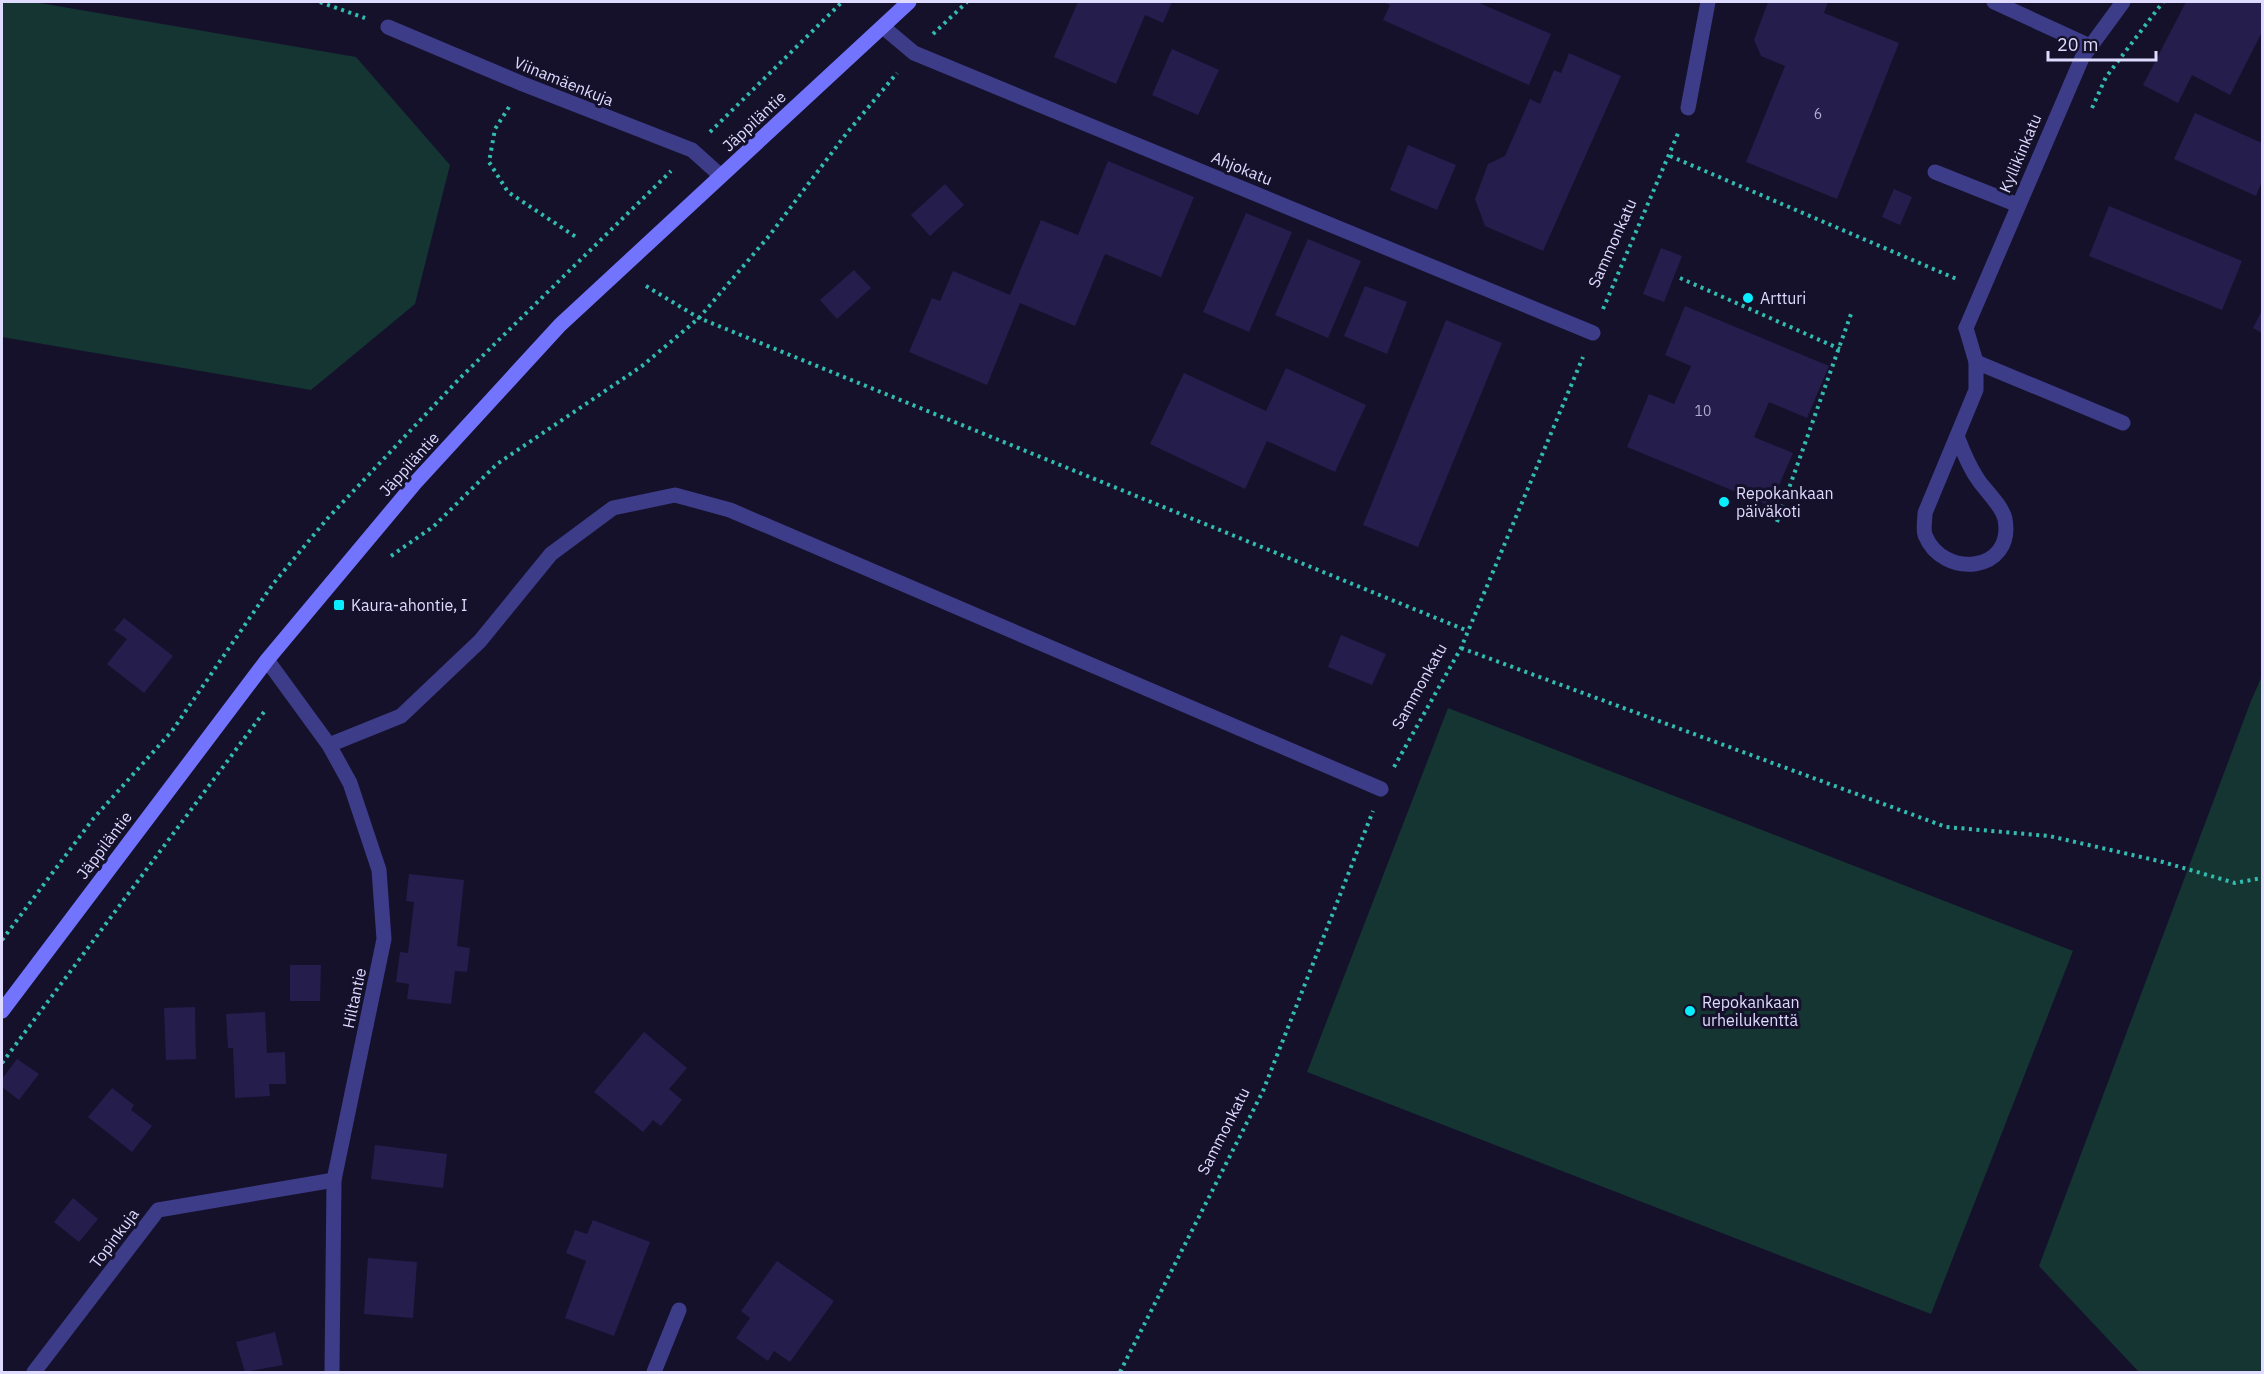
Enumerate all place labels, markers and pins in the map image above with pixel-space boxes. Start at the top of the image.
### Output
place label: Artturi [1760,288,1806,308]
marker: Artturi [1741,291,1755,305]
place label: Repokankaan päiväkoti [1736,483,1834,521]
marker: Repokankaan päiväkoti [1717,495,1731,509]
place label: Kaura-ahontie, I [351,595,467,615]
marker: Kaura-ahontie, I [332,598,346,612]
place label: Repokankaan urheilukenttä [1702,992,1800,1030]
marker: Repokankaan urheilukenttä [1683,1004,1697,1018]

